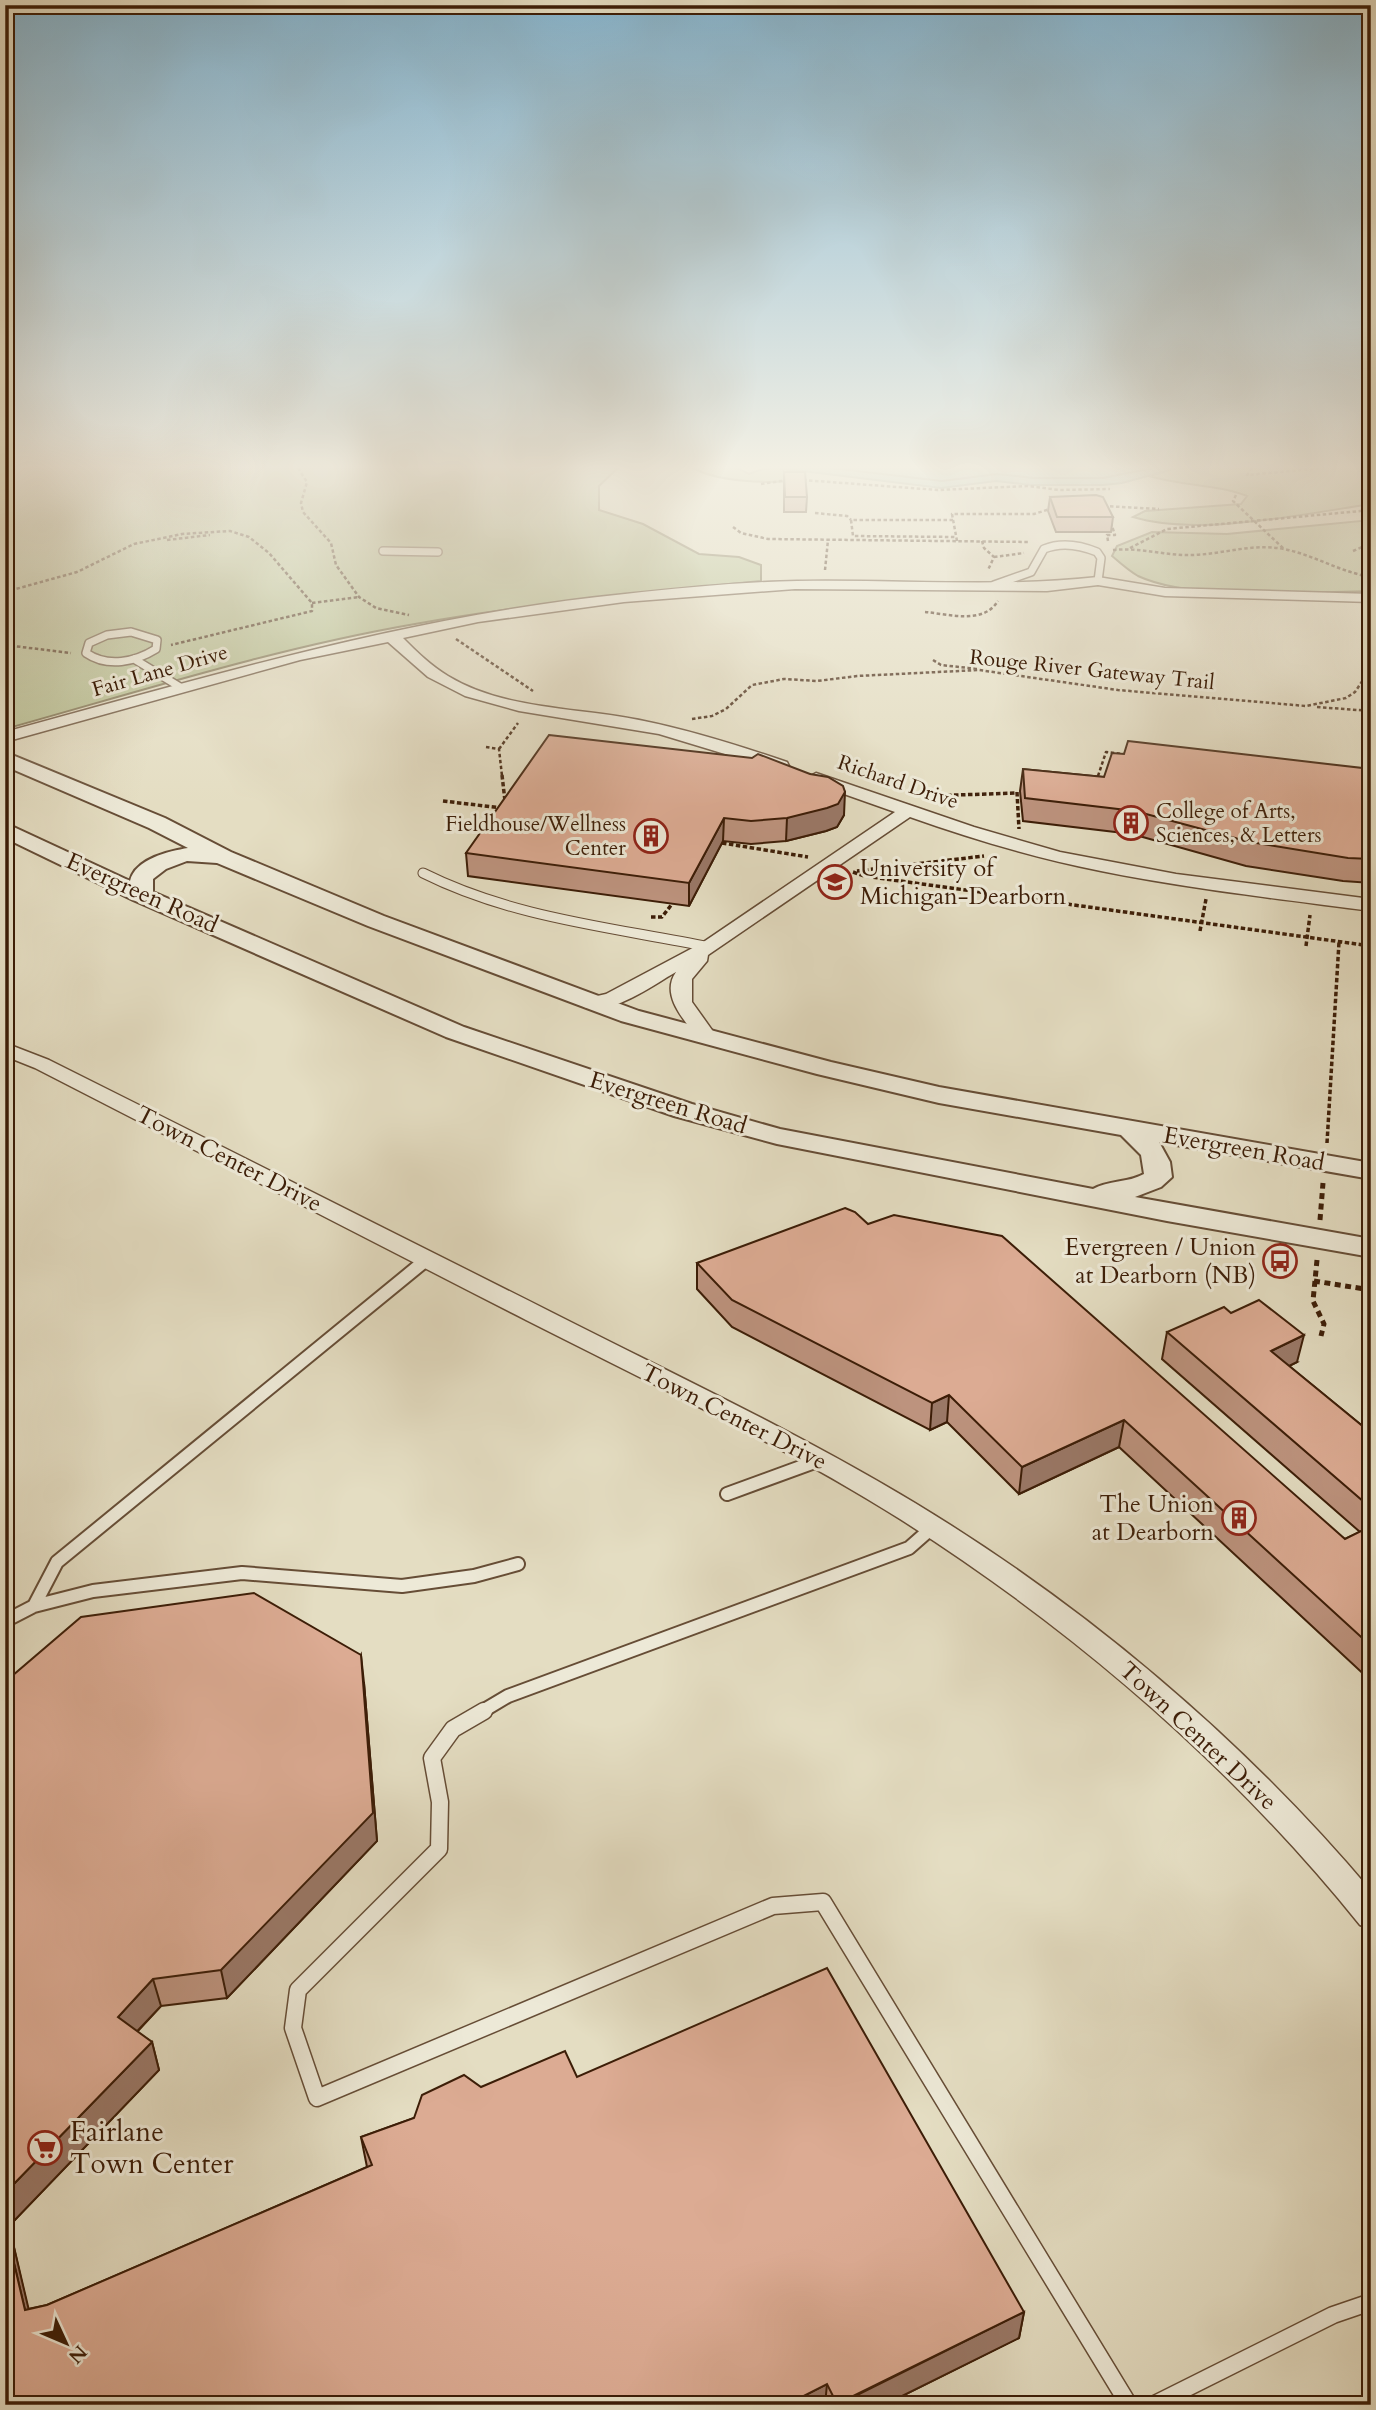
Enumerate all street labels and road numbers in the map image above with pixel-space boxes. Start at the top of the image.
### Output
street label: Fair Lane Drive [89,638,231,704]
street label: Rouge River Gateway Trail [968,643,1216,697]
street label: Richard Drive [834,748,962,816]
street label: Evergreen Road [61,845,224,941]
street label: Evergreen Road [585,1063,751,1143]
street label: Town Center Drive [130,1098,328,1220]
street label: Evergreen Road [1161,1119,1328,1179]
street label: Town Center Drive [635,1356,833,1478]
street label: Town Center Drive [1112,1654,1284,1818]

